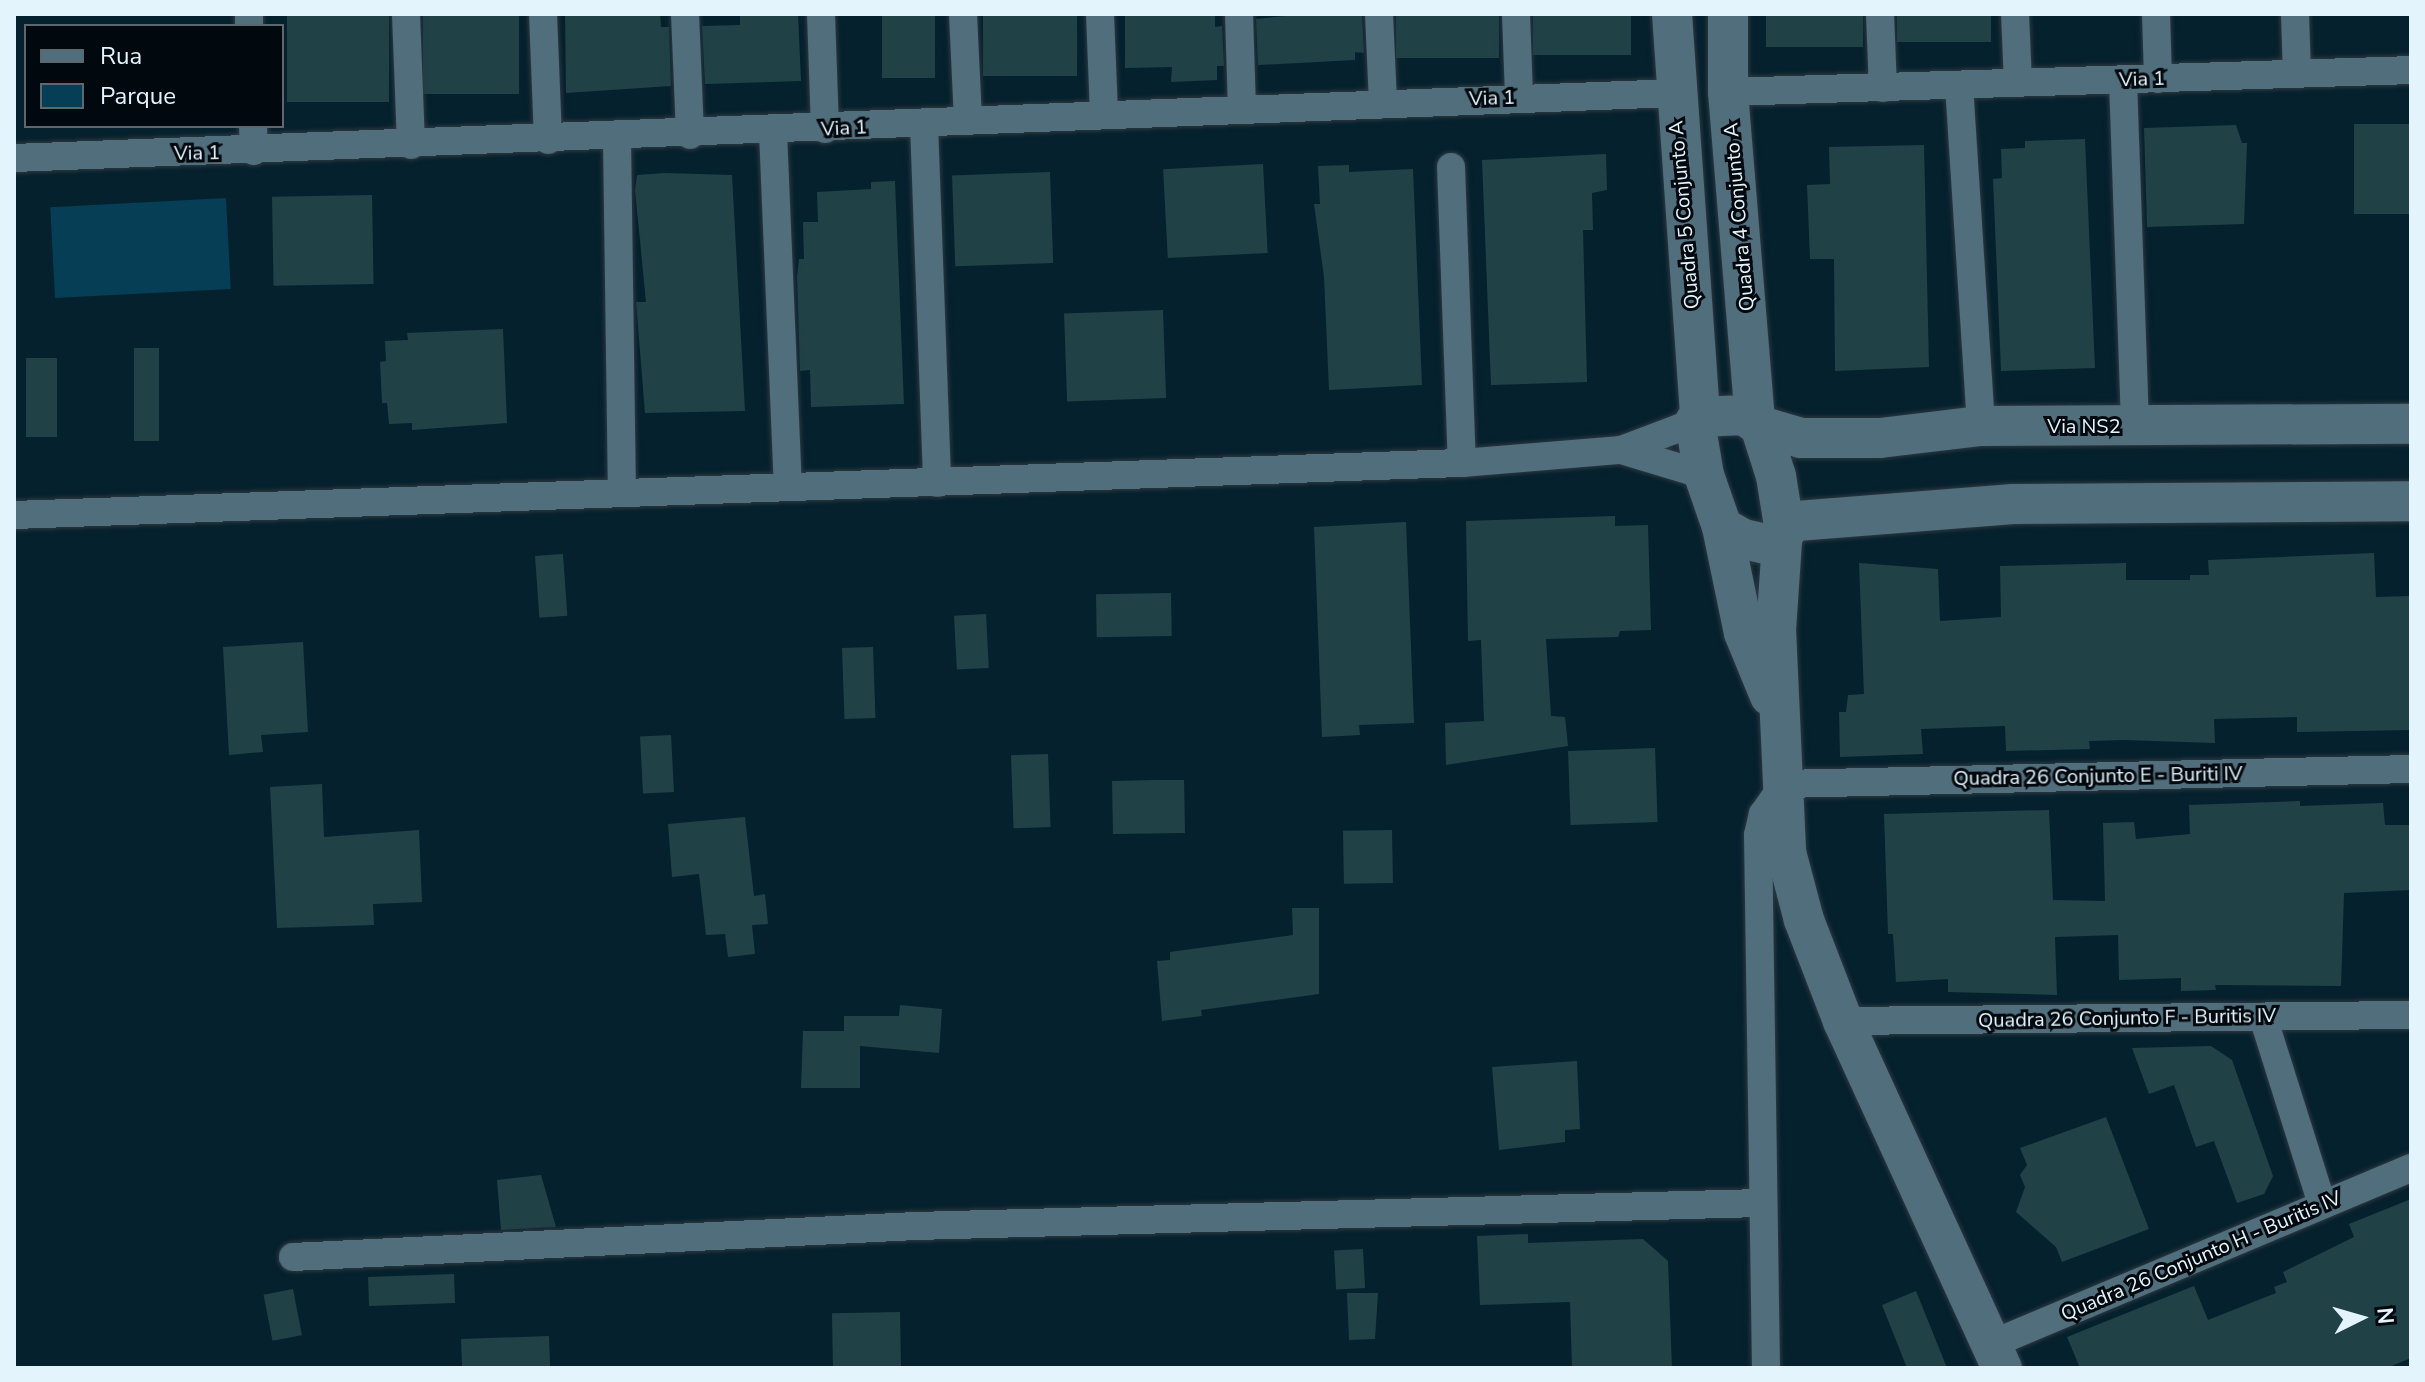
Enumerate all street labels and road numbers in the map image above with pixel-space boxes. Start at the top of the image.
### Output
street label: Via 1 [2119,66,2165,92]
street label: Via 1 [1469,85,1515,111]
street label: Via 1 [820,115,868,141]
street label: Quadra 5 Conjunto A [1664,120,1704,310]
street label: Quadra 4 Conjunto A [1719,122,1759,312]
street label: Via 1 [174,141,220,165]
street label: Via NS2 [2047,414,2121,438]
street label: Quadra 26 Conjunto E - Buriti IV [1953,761,2243,791]
street label: Quadra 26 Conjunto F - Buritis IV [1978,1003,2276,1033]
street label: Quadra 26 Conjunto H - Buritis IV [2057,1186,2345,1326]

